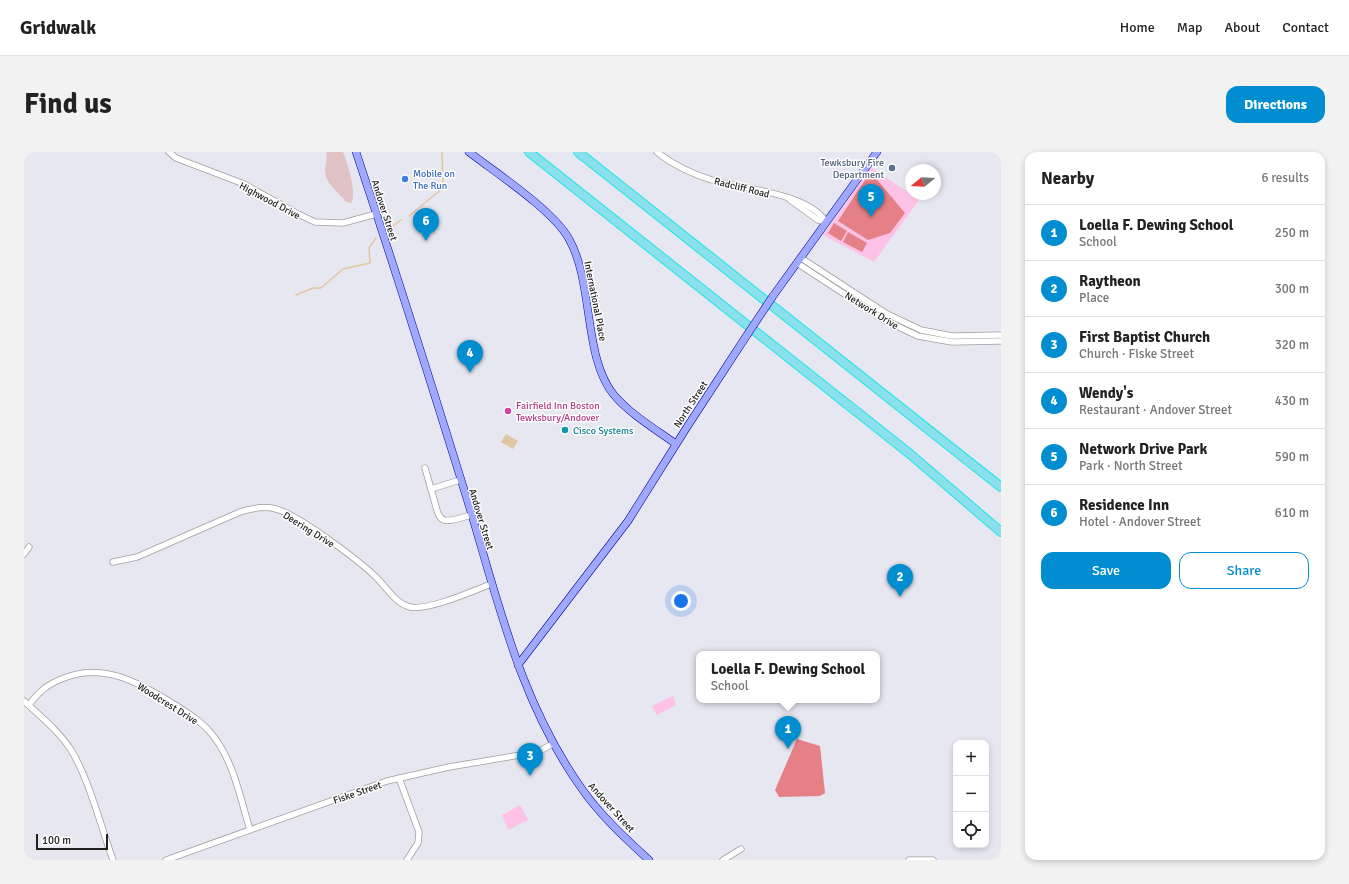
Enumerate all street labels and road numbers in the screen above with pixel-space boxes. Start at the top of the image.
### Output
street label: Radcliff Road [713,175,771,201]
street label: Andover Street [369,178,400,243]
street label: Highwood Drive [237,180,302,222]
street label: International Place [581,260,609,342]
street label: Network Drive [842,290,900,332]
street label: North Street [671,379,711,430]
street label: Andover Street [466,487,496,552]
street label: Deering Drive [281,509,336,550]
street label: Woodcrest Drive [135,680,200,727]
street label: Fiske Street [332,779,384,807]
street label: Andover Street [586,780,637,836]

